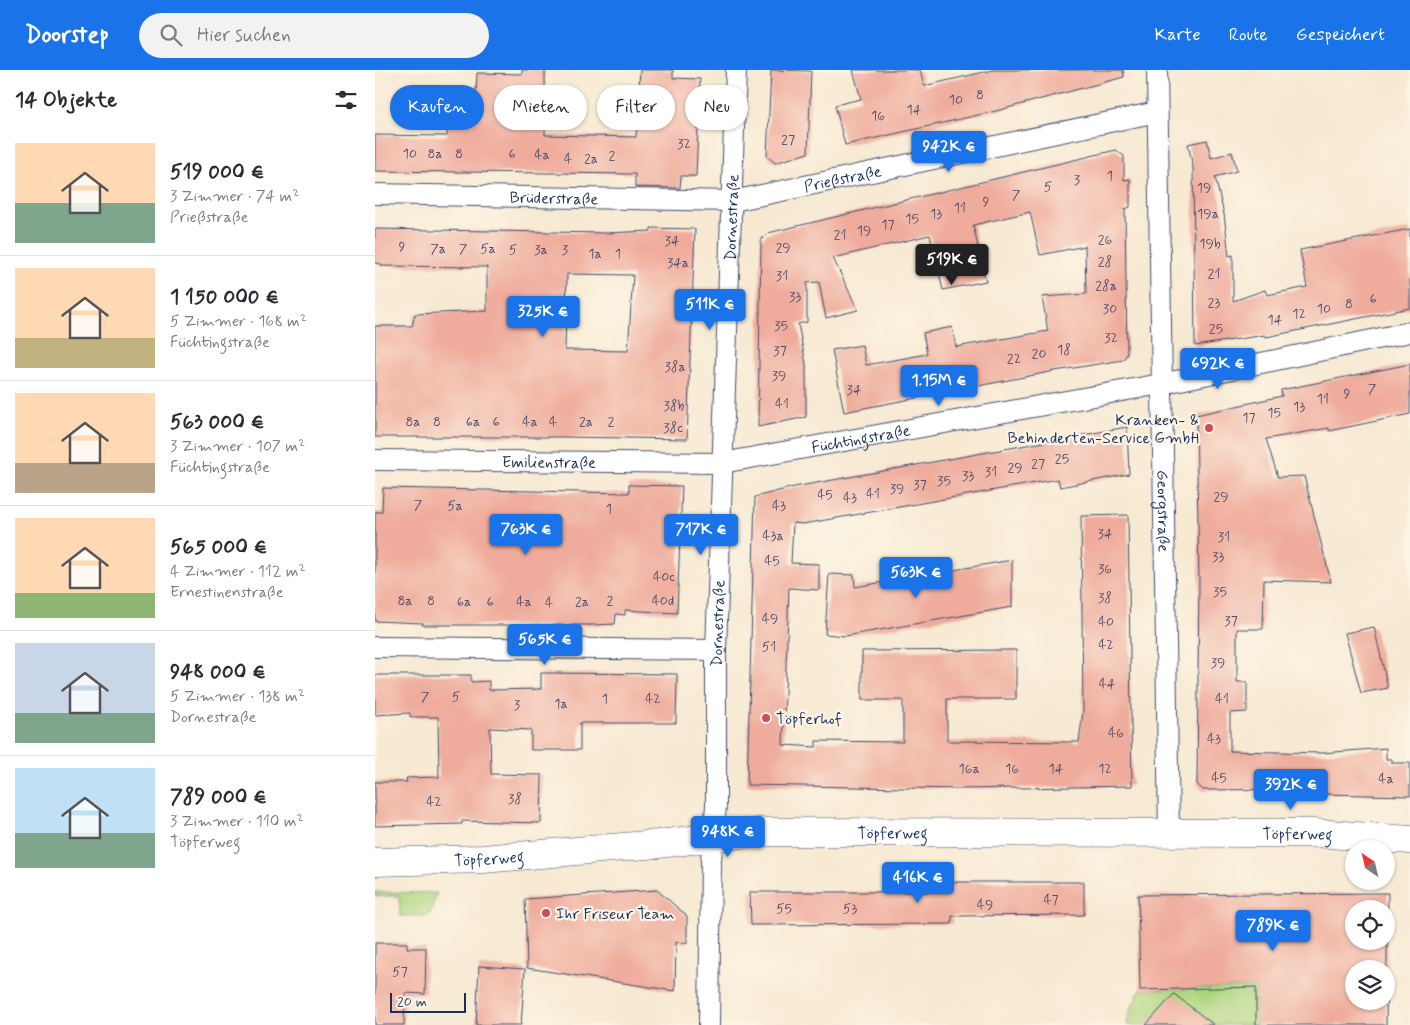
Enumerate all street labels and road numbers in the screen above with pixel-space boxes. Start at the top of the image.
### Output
street label: Prießstraße [802,161,884,198]
street label: Dornestraße [720,174,744,261]
street label: Brüderstraße [509,188,599,210]
street label: Füchtingstraße [810,420,912,459]
street label: Emilienstraße [502,452,596,474]
street label: Georgstraße [1151,470,1174,552]
street label: Dornestraße [707,580,730,667]
street label: Töpferweg [857,823,928,845]
street label: Töpferweg [1262,824,1333,847]
street label: Töpferweg [453,847,525,872]

